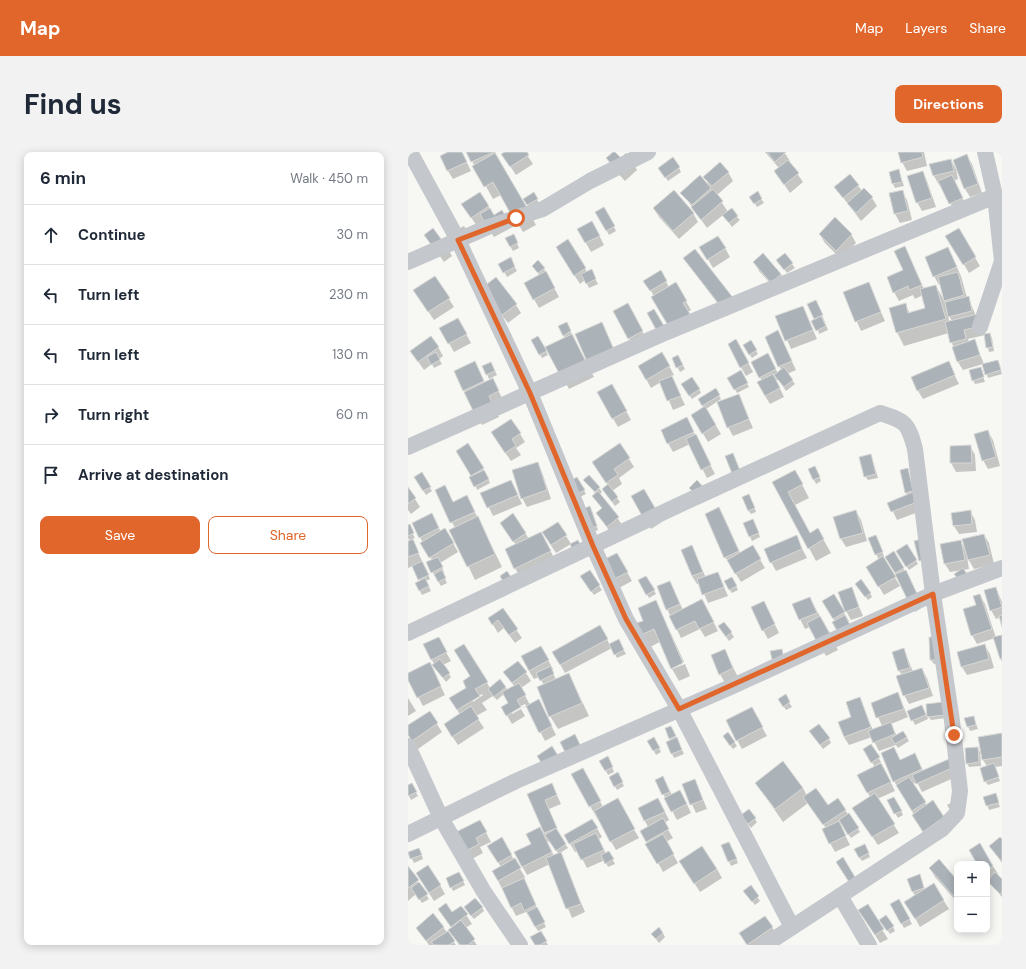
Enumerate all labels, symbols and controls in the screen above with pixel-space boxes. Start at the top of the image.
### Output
text: Map [20,16,60,41]
text: Map [855,19,883,37]
text: Layers [905,19,947,37]
text: Share [969,19,1006,37]
button: Directions [895,85,1002,123]
text: Find us [24,86,122,123]
text: 6 min [40,167,86,189]
text: Walk · 450 m [290,170,368,187]
route start [507,209,525,227]
icon: ahead [40,224,62,246]
text: Continue [78,225,146,245]
text: 30 m [336,226,368,243]
icon: left [40,284,62,306]
text: Turn left [78,285,139,305]
text: 230 m [329,286,368,303]
icon: left [40,344,62,366]
text: Turn left [78,345,139,365]
text: 130 m [332,346,368,363]
icon: right [40,404,62,426]
text: Turn right [78,405,149,425]
text: 60 m [336,406,368,423]
icon: arrive [40,464,62,486]
text: Arrive at destination [78,465,229,485]
button: Save [40,516,200,554]
button: Share [208,516,368,554]
route end [945,726,963,744]
map controls [954,861,990,933]
button: + [954,861,990,897]
button: − [954,897,990,933]

